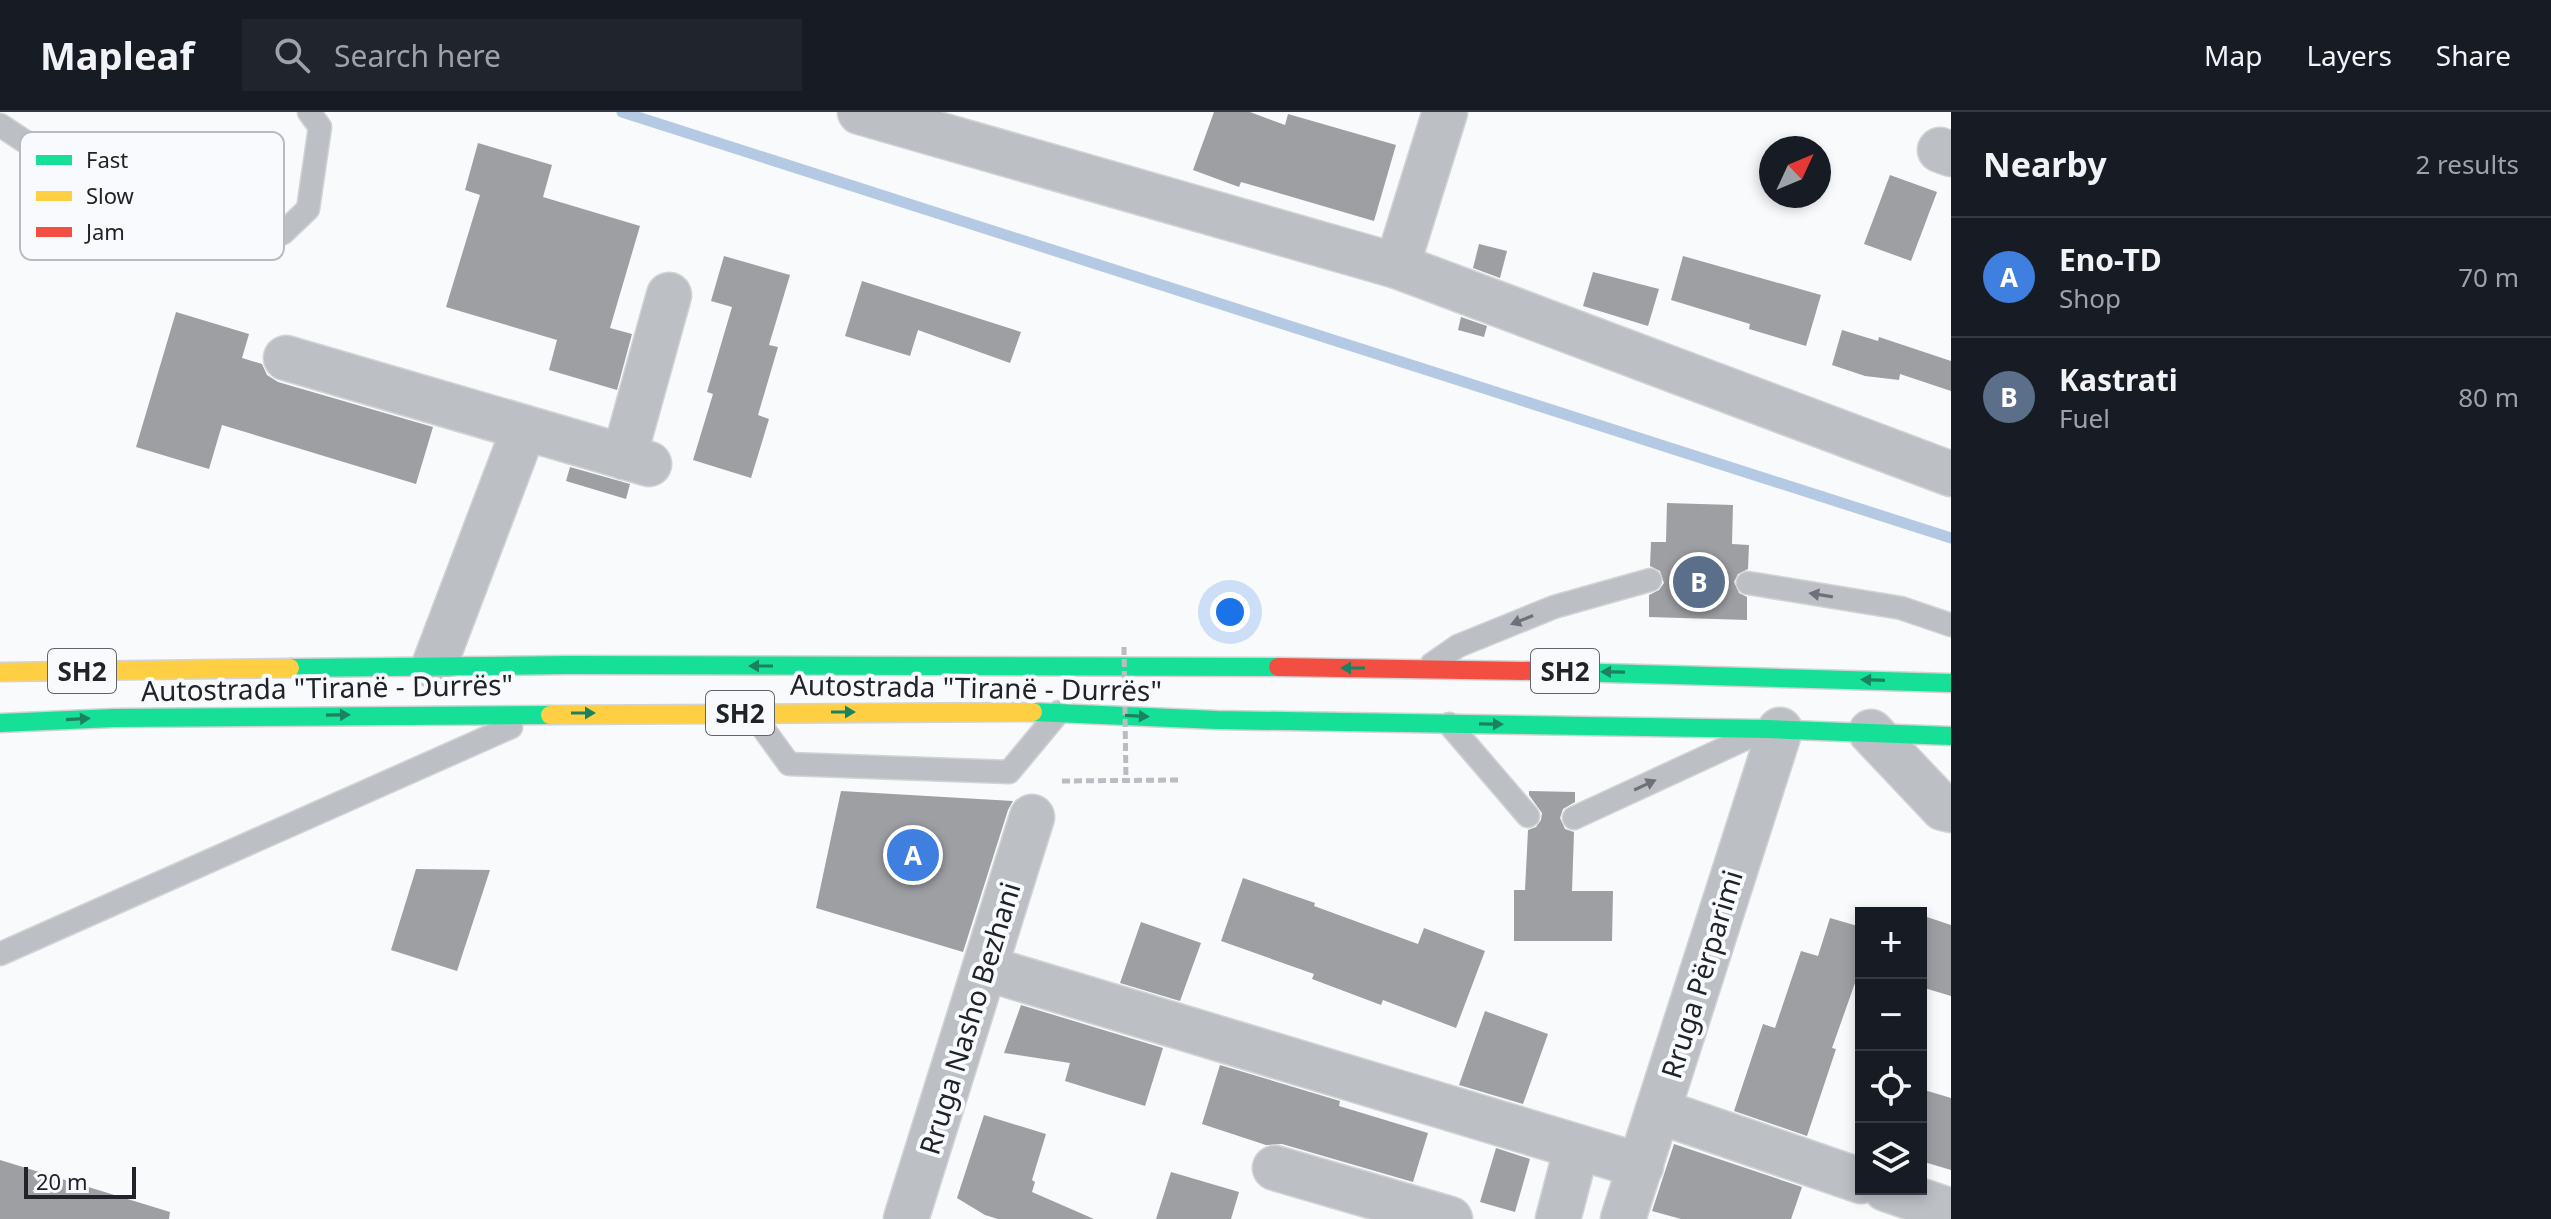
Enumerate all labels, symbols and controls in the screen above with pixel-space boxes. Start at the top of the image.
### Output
search box [242,19,802,91]
text: Mapleaf [40,29,194,81]
icon: search [270,33,314,77]
text: Search here [334,35,501,76]
text: Map [2204,36,2262,74]
text: Layers [2306,36,2392,74]
text: Share [2436,36,2511,74]
legend [20,132,284,260]
north arrow [1759,136,1831,208]
text: Nearby [1983,141,2107,187]
text: Fast [86,144,128,174]
text: 2 results [2415,146,2519,182]
text: Slow [86,180,135,210]
text: Jam [84,216,125,246]
text: Eno-TD [2059,239,2162,280]
text: A [2000,259,2018,295]
text: 70 m [2458,259,2519,295]
text: Shop [2059,280,2121,316]
text: Kastrati [2059,359,2178,400]
text: B [2000,379,2018,415]
text: 80 m [2458,379,2519,415]
text: Fuel [2059,400,2110,436]
pin: B [1673,552,1725,612]
one-way arrow [1808,588,1833,601]
your location [1210,592,1250,632]
one-way arrow [1510,614,1534,627]
road number: SH2 [48,649,116,693]
road number: SH2 [1531,649,1599,693]
one-way arrow [748,660,773,672]
one-way arrow [1340,662,1365,674]
street label: Autostrada "Tiranë - Durrës" [141,665,513,709]
street label: Autostrada "Tiranë - Durrës" [790,665,1162,709]
one-way arrow [1600,666,1625,678]
one-way arrow [1860,673,1885,686]
road number: SH2 [706,691,774,735]
one-way arrow [831,706,856,718]
one-way arrow [571,707,596,719]
one-way arrow [326,709,351,722]
one-way arrow [1125,710,1150,723]
one-way arrow [66,713,91,726]
one-way arrow [1479,717,1504,730]
one-way arrow [1633,778,1657,792]
pin: A [887,825,939,885]
street label: Rruga Përparimi [1651,865,1751,1083]
street label: Rruga Nasho Bezhani [909,877,1029,1159]
map controls [1855,907,1927,1195]
button: + [1855,907,1927,979]
button: − [1855,979,1927,1051]
button: locate [1855,1051,1927,1123]
button: layers [1855,1123,1927,1195]
scale bar [24,1163,136,1199]
text: 20 m [36,1166,87,1196]

